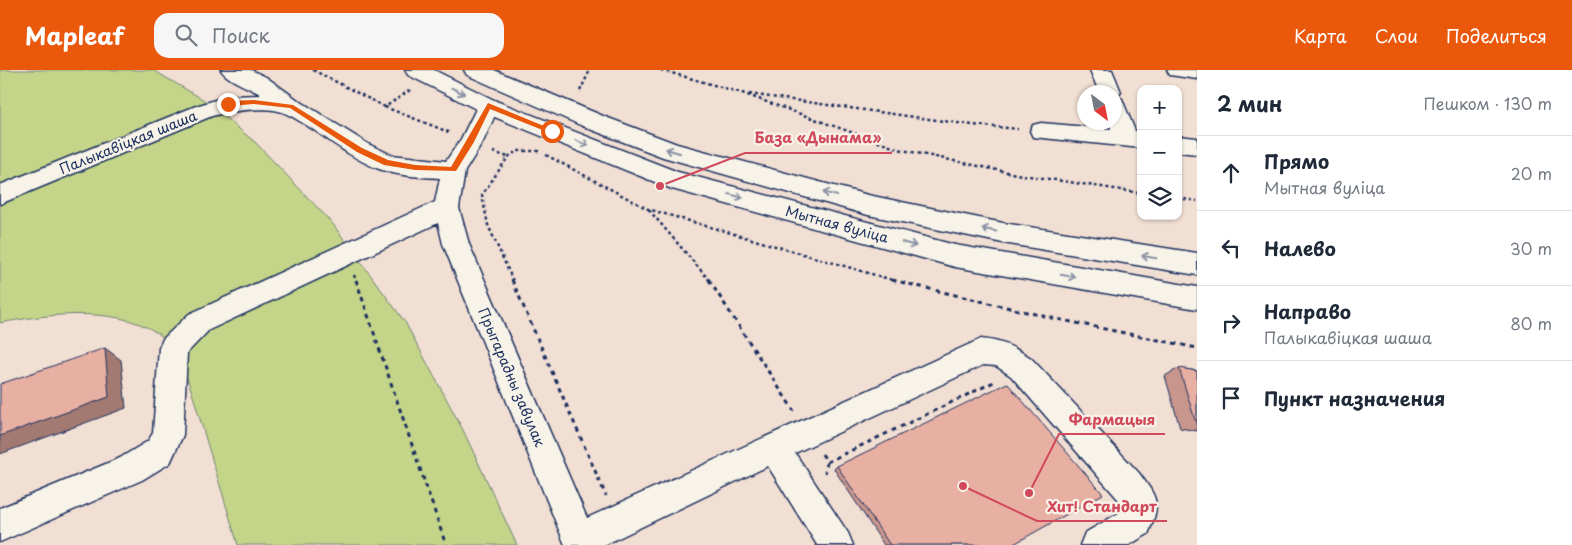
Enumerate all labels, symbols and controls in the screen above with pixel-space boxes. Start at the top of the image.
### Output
search box [154,13,504,58]
text: Mapleaf [25,17,124,53]
icon: search [172,21,200,49]
text: Поиск [212,21,270,49]
text: Карта [1294,22,1347,49]
text: Слои [1375,22,1418,49]
text: Поделиться [1446,22,1547,49]
north arrow [1077,85,1122,130]
map controls [1137,85,1182,220]
button: + [1137,85,1182,130]
one-way arrow [450,87,465,97]
text: 2 мин [1217,87,1282,119]
text: Пешком · 130 m [1424,91,1552,115]
route end [217,93,240,116]
street label: Палыкавіцкая шаша [56,105,200,179]
route start [541,120,564,143]
callout: База «Дынама» [745,123,892,153]
text: База «Дынама» [755,125,882,148]
button: − [1137,130,1182,175]
one-way arrow [574,139,589,149]
one-way arrow [666,146,682,155]
text: Прямо [1264,147,1329,175]
icon: ahead [1217,159,1245,187]
text: 20 m [1511,161,1552,185]
button: layers [1137,175,1182,220]
text: Мытная вуліца [1264,175,1385,199]
one-way arrow [823,189,839,199]
one-way arrow [727,192,743,202]
street label: Мытная вуліца [783,200,891,248]
one-way arrow [981,225,997,234]
icon: left [1217,234,1245,262]
text: Налево [1264,234,1336,262]
text: 30 m [1510,236,1552,260]
one-way arrow [901,239,917,249]
one-way arrow [1141,251,1157,261]
one-way arrow [1060,271,1076,281]
text: Направо [1264,297,1351,325]
street label: Прыгарадны завулак [473,304,551,450]
icon: right [1217,309,1245,337]
text: 80 m [1510,311,1552,335]
text: Палыкавіцкая шаша [1264,325,1432,349]
icon: arrive [1217,384,1245,412]
text: Пункт назначения [1264,384,1445,412]
callout: Фармацыя [1059,404,1165,434]
text: Фармацыя [1069,407,1155,430]
callout: Хит! Стандарт [1037,491,1167,521]
text: Хит! Стандарт [1046,494,1157,517]

